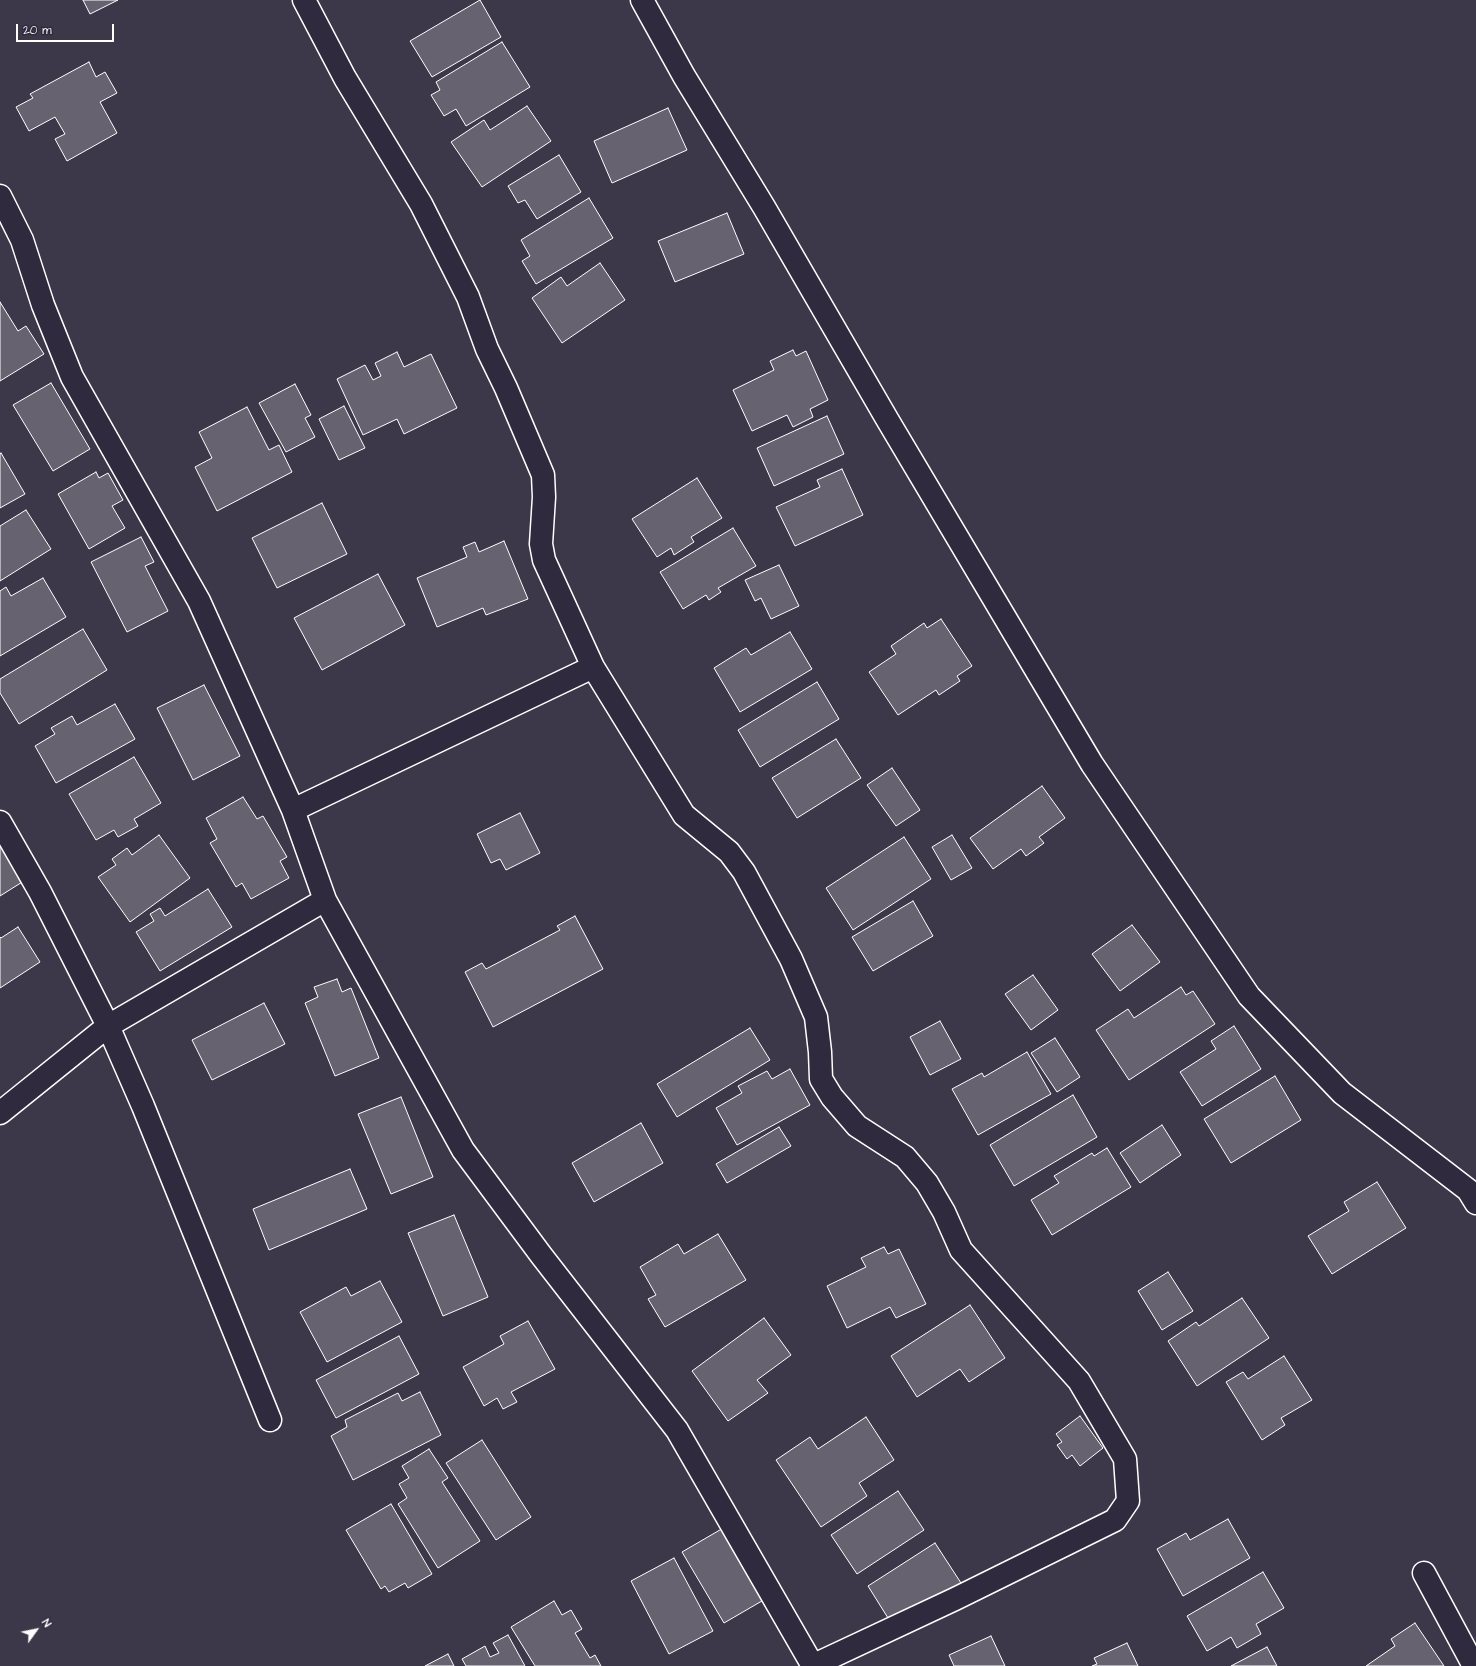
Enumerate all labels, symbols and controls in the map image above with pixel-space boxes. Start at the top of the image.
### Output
scale bar [18,16,116,42]
text: 20 m [23,22,52,39]
north arrow [16,1610,56,1650]
text: N [38,1616,55,1630]

